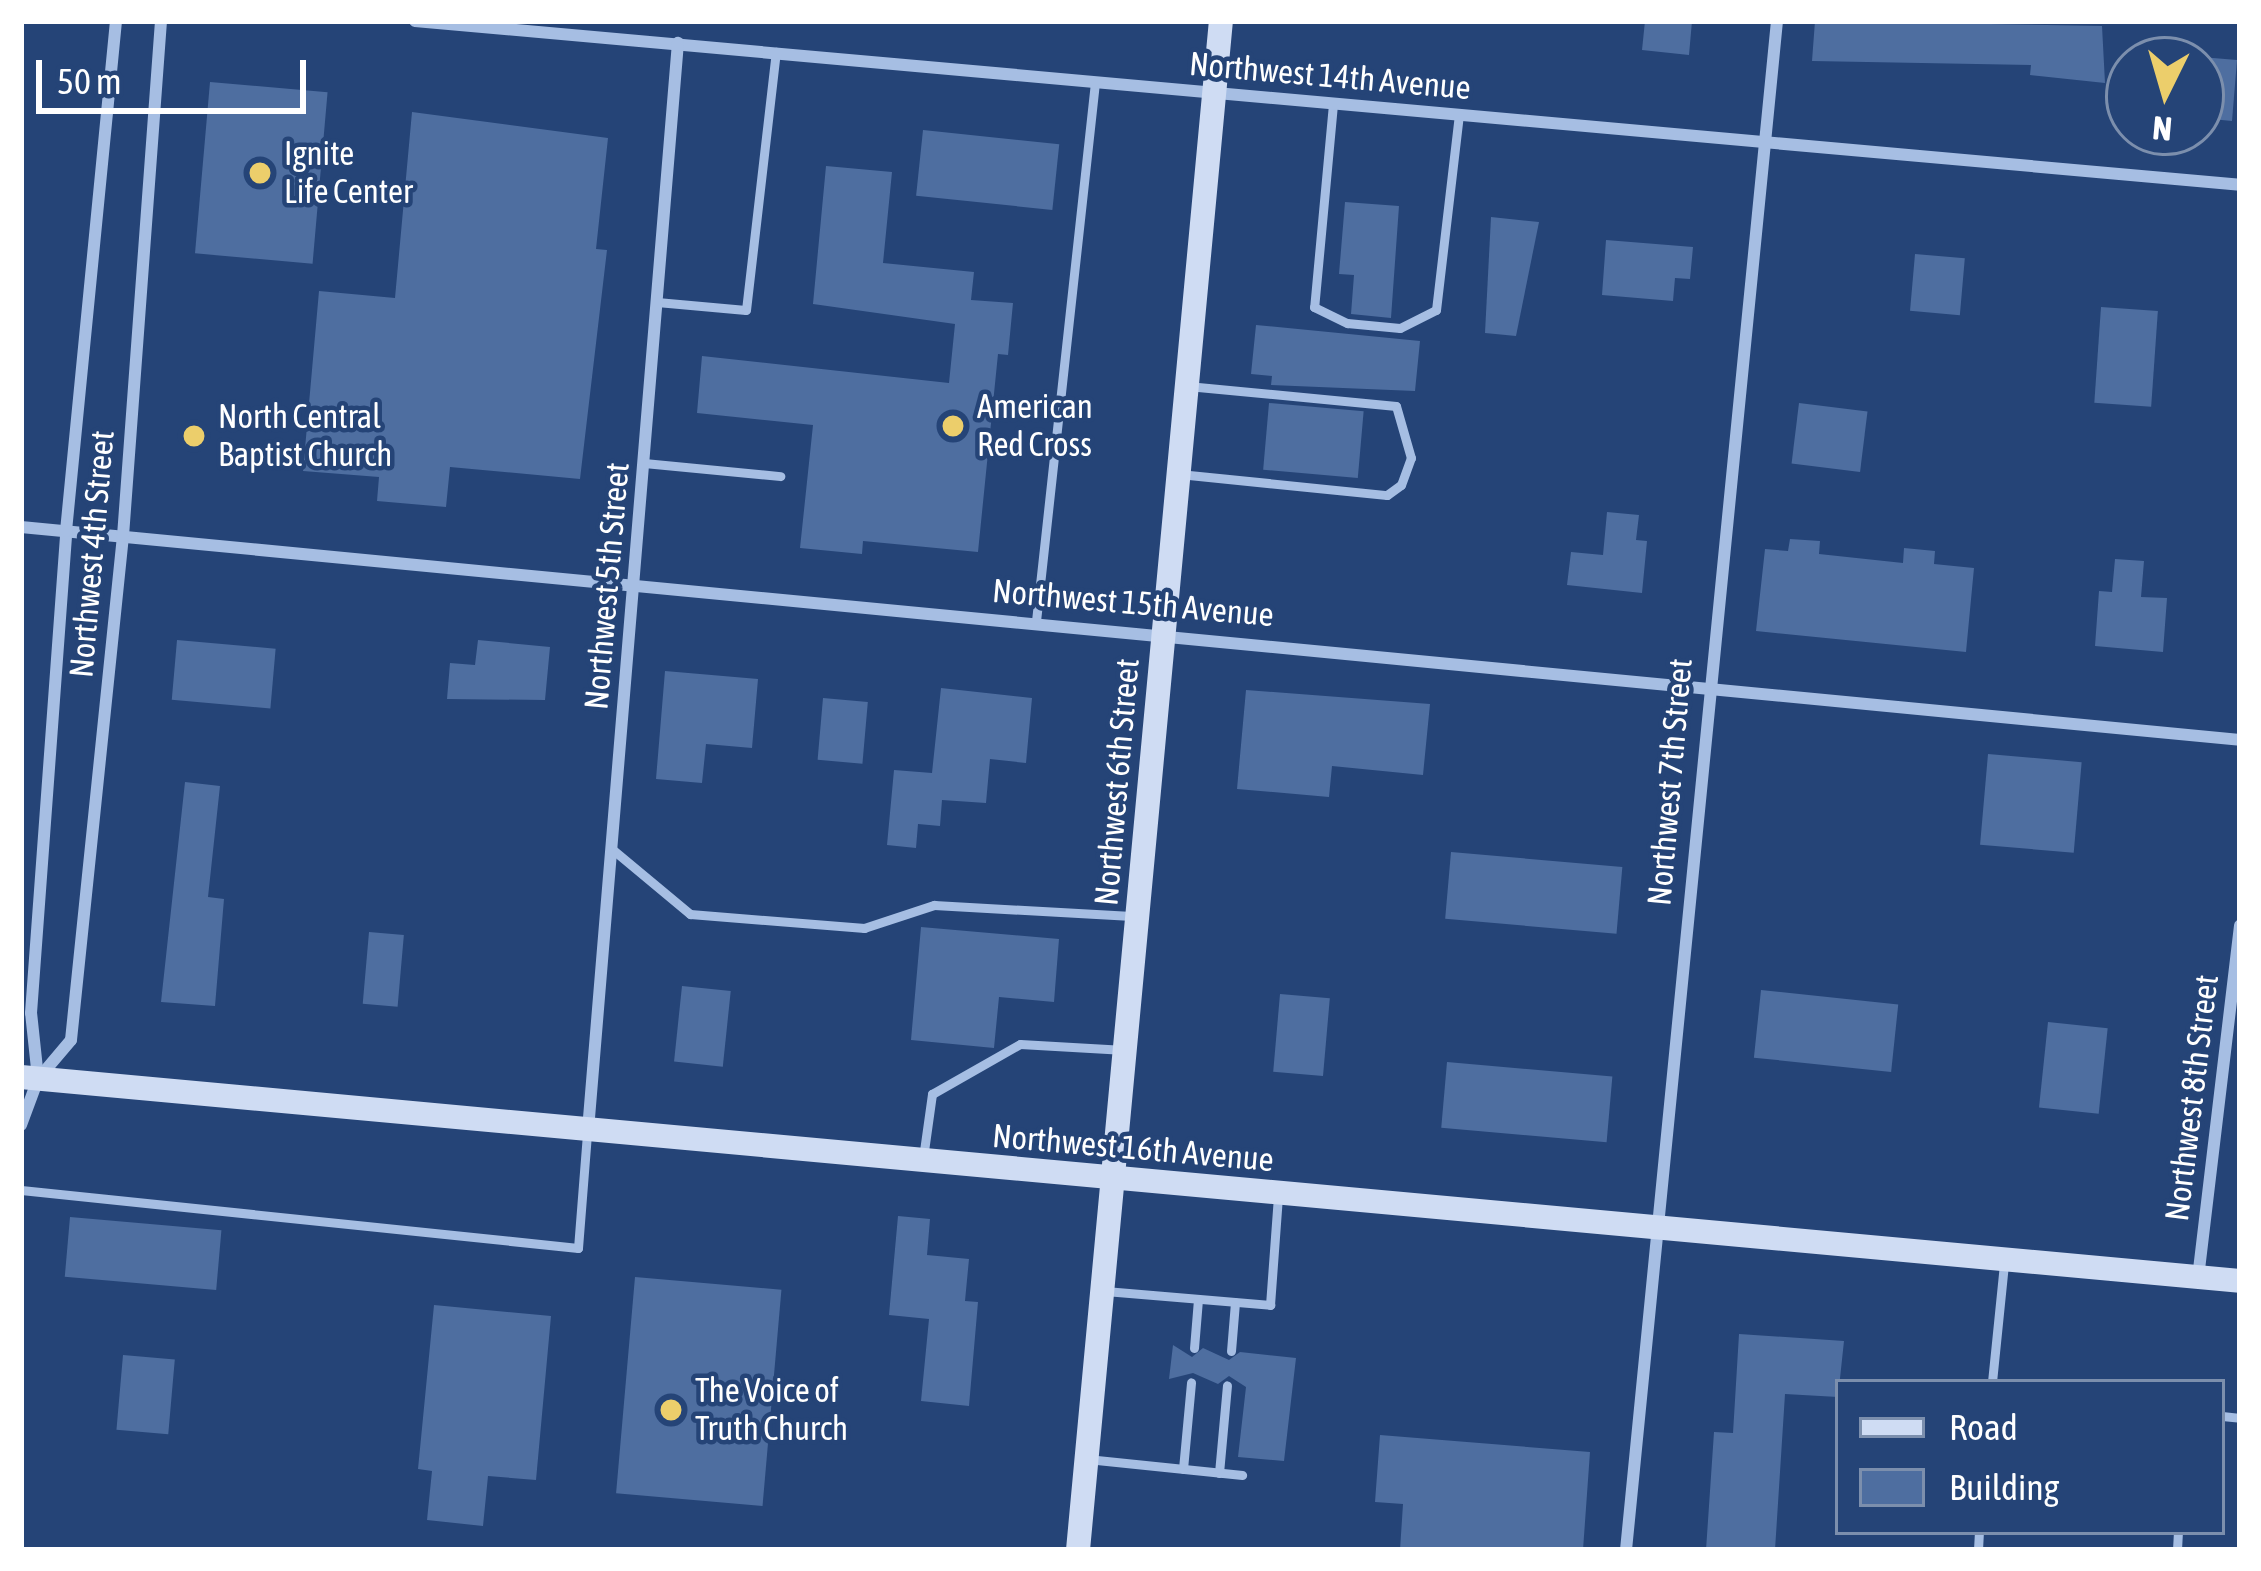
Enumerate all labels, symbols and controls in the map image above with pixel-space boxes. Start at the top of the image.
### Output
scale bar [42,36,312,110]
north arrow [2105,36,2225,156]
street label: Northwest 14th Avenue [1188,44,1472,108]
text: 50 m [57,60,122,102]
text: N [2151,109,2173,149]
place label: Ignite Life Center [284,134,413,212]
marker: Ignite Life Center [247,160,273,186]
place label: American Red Cross [977,387,1093,465]
place label: North Central Baptist Church [218,397,392,475]
marker: American Red Cross [940,413,966,439]
marker: North Central Baptist Church [181,423,207,449]
street label: Northwest 4th Street [61,429,123,679]
street label: Northwest 5th Street [576,461,638,711]
street label: Northwest 15th Avenue [991,571,1275,635]
street label: Northwest 6th Street [1086,657,1148,907]
street label: Northwest 7th Street [1639,657,1701,907]
street label: Northwest 8th Street [2157,973,2227,1223]
street label: Northwest 16th Avenue [991,1116,1275,1180]
place label: The Voice of Truth Church [695,1371,848,1449]
legend [1835,1379,2225,1535]
marker: The Voice of Truth Church [658,1397,684,1423]
text: Road [1949,1406,2018,1448]
text: Building [1949,1466,2059,1508]

